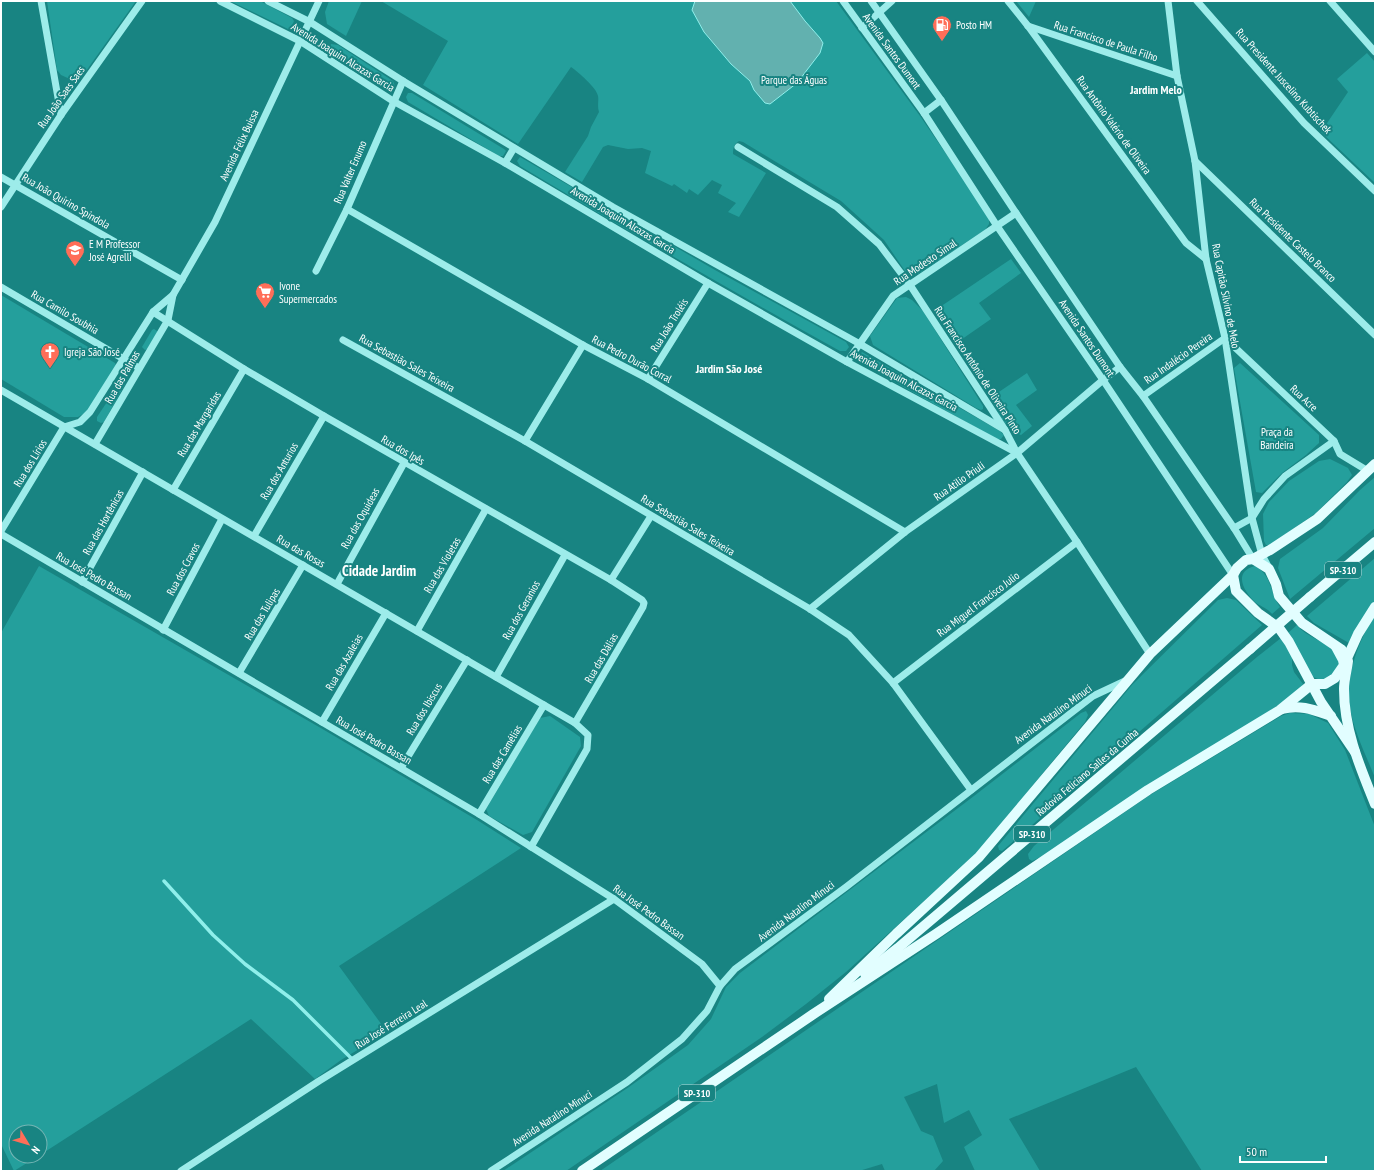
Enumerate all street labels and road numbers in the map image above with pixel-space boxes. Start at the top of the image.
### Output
street label: Avenida Santos Dumont [860,10,924,92]
street label: Rua Francisco de Paula Filho [1052,18,1160,64]
street label: Avenida Joaquim Alcazas Garcia [289,19,397,95]
street label: Rua Presidente Juscelino Kubtischek [1233,25,1335,137]
street label: Rua João Saes Saes [34,63,88,131]
street label: Rua Antônio Valério de Oliveira [1074,73,1154,177]
street label: Avenida Félix Buissa [216,107,262,183]
street label: Rua Valter Enumo [330,138,370,206]
street label: Rua João Quirino Spindola [19,170,113,232]
street label: Avenida Joaquim Alcazas Garcia [568,183,678,257]
street label: Rua Presidente Castelo Branco [1247,195,1339,285]
street label: Rua Modesto Simal [891,236,959,288]
street label: Rua Capitão Silvino de Melo [1209,242,1243,350]
street label: Rua Camilo Soubhia [29,287,101,337]
street label: Rua João Troléis [647,295,691,354]
street label: Avenida Santos Dumont [1056,297,1118,379]
street label: Rua Francisco Antônio de Oliveira Pinto [931,303,1025,437]
street label: Rua Indalécio Pereira [1141,329,1215,387]
street label: Rua Sebastião Sales Teixeira [357,331,457,395]
street label: Rua Pedro Durão Corral [590,332,675,386]
street label: Avenida Joaquim Alcazas Garcia [848,346,960,414]
street label: Rua das Palmas [101,348,143,406]
street label: Rua Acre [1287,382,1321,415]
street label: Rua das Margaridas [174,389,224,459]
street label: Rua dos Ipês [379,432,428,468]
street label: Rua dos Lírios [10,436,50,489]
street label: Rua dos Anturios [257,440,301,502]
street label: Rua Atilio Priuli [931,458,987,504]
street label: Rua das Oquideas [338,485,383,551]
street label: Rua das Hortênicas [79,487,127,557]
street label: Rua Sebastião Sales Teixeira [638,491,738,559]
street label: Rua das Rosas [274,532,328,571]
street label: Rua das Violetas [420,534,464,595]
street label: Rua dos Cravos [163,540,203,598]
street label: Rua José Pedro Bassan [54,549,134,603]
road number: SP-310 [1325,562,1361,578]
street label: Rua Miguel Francisco Julio [934,568,1022,640]
street label: Rua dos Geranios [499,578,543,642]
street label: Rua das Tulipas [241,585,283,643]
street label: Rua das Dálias [581,630,621,685]
street label: Rua das Azaleias [322,631,366,693]
street label: Rua dos Ibiscus [403,680,445,738]
street label: Avenida Natalino Minuci [1012,681,1094,747]
street label: Rua José Pedro Bassan [334,713,414,767]
street label: Rua das Camélias [479,722,525,786]
street label: Rodovia Feliciano Salles da Cunha [1033,725,1141,819]
road number: SP-310 [1014,826,1050,842]
street label: Avenida Natalino Minuci [755,878,837,944]
street label: Rua José Pedro Bassan [610,881,688,943]
street label: Rua José Ferreira Leal [352,996,430,1052]
road number: SP-310 [679,1085,715,1101]
street label: Avenida Natalino Minuci [509,1087,595,1149]

